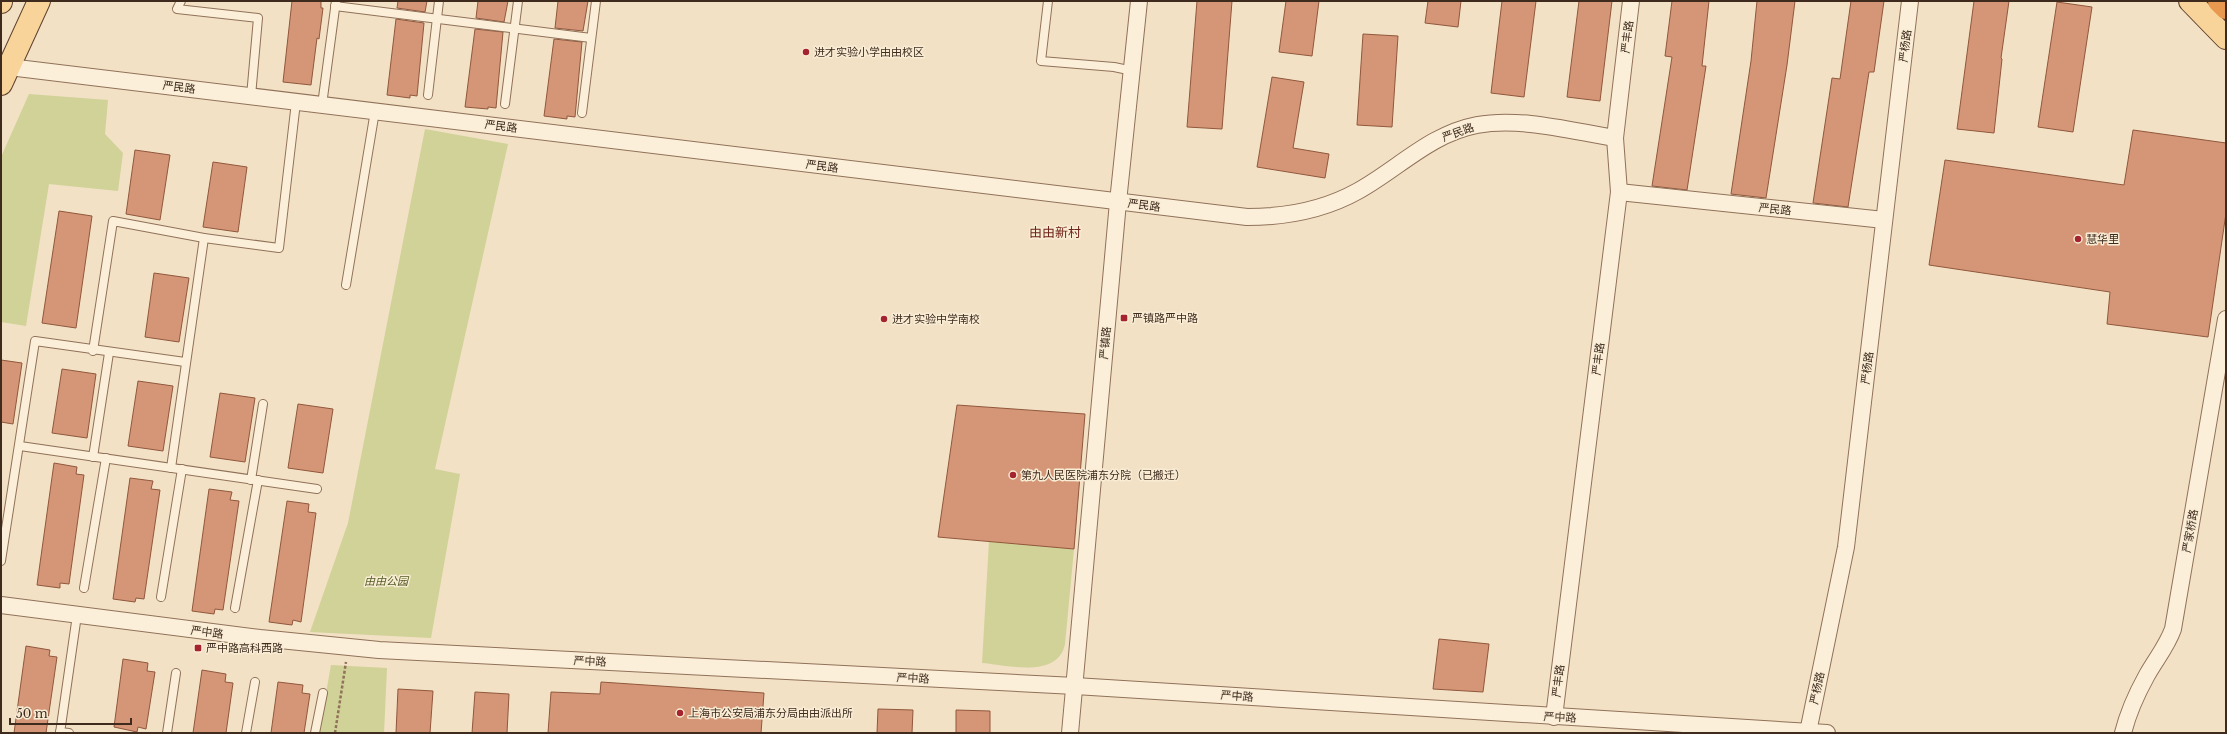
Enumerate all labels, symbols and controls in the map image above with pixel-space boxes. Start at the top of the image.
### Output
street label: 严丰路 [1618,20,1636,54]
street label: 严杨路 [1896,29,1914,63]
place label: 进才实验小学由由校区 [814,45,924,59]
marker: 进才实验小学由由校区 [801,47,811,57]
street label: 严民路 [162,78,196,96]
street label: 严民路 [484,117,518,135]
street label: 严民路 [1440,120,1476,144]
street label: 严民路 [805,157,839,175]
street label: 严民路 [1127,196,1161,214]
street label: 严民路 [1758,200,1792,218]
district label: 由由新村 [1029,224,1081,241]
place label: 慧华里 [2086,232,2119,246]
marker: 慧华里 [2073,234,2083,244]
place label: 严镇路严中路 [1132,311,1198,325]
place label: 进才实验中学南校 [892,312,980,326]
marker: 严镇路严中路 [1119,313,1129,323]
marker: 进才实验中学南校 [879,314,889,324]
street label: 严镇路 [1097,326,1113,360]
street label: 严丰路 [1589,342,1607,376]
street label: 严杨路 [1858,351,1876,385]
place label: 第九人民医院浦东分院（已搬迁） [1021,468,1186,482]
marker: 第九人民医院浦东分院（已搬迁） [1008,470,1018,480]
street label: 严家桥路 [2179,508,2201,554]
park label: 由由公园 [364,574,410,588]
street label: 严中路 [190,623,224,641]
place label: 严中路高科西路 [206,641,283,655]
marker: 严中路高科西路 [193,643,203,653]
street label: 严中路 [573,653,607,669]
street label: 严丰路 [1549,664,1567,698]
street label: 严中路 [896,670,930,686]
street label: 严杨路 [1807,670,1827,706]
street label: 严中路 [1220,688,1254,704]
scale bar [10,700,131,726]
text: 50 m [16,706,48,721]
place label: 上海市公安局浦东分局由由派出所 [688,706,853,720]
marker: 上海市公安局浦东分局由由派出所 [675,708,685,718]
street label: 严中路 [1543,709,1577,725]

